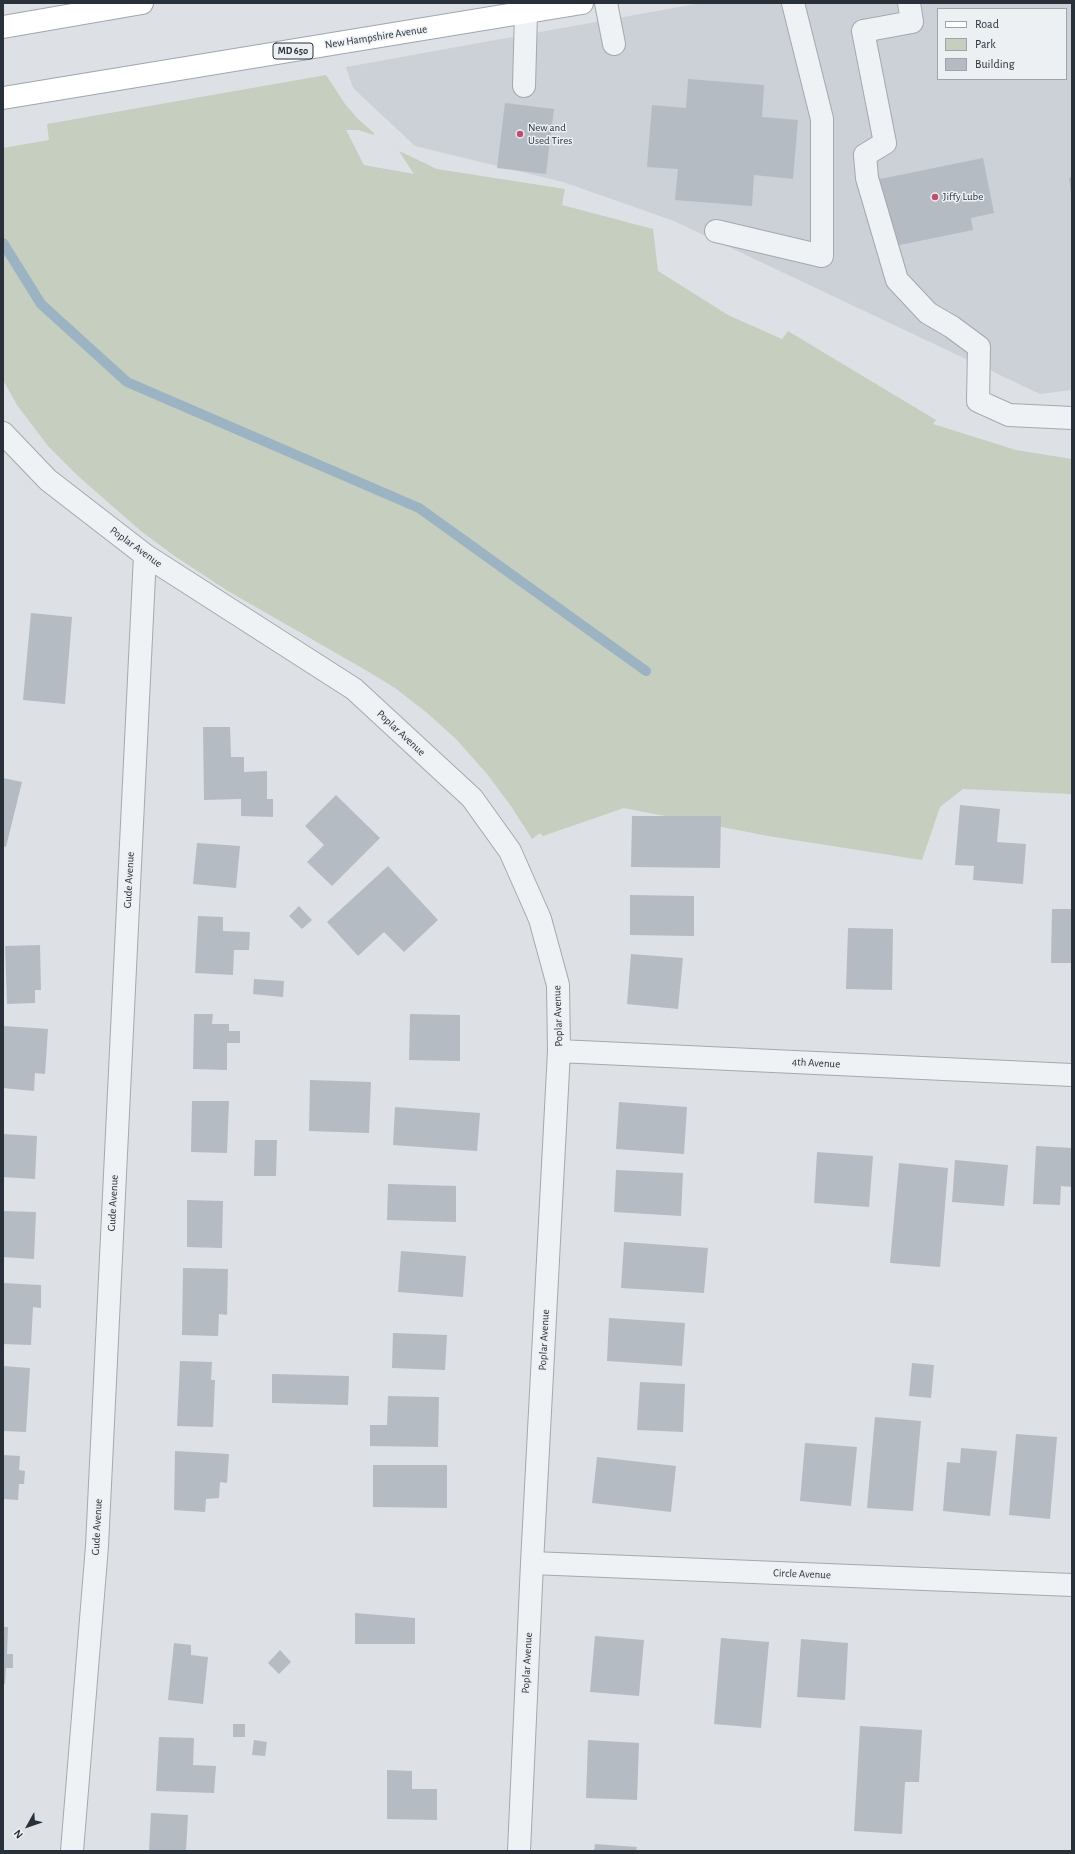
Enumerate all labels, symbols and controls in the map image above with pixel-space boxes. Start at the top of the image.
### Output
legend [937,8,1067,80]
text: Road [975,18,999,30]
street label: New Hampshire Avenue [324,22,428,52]
text: Park [975,38,996,50]
road number: MD 650 [273,43,313,59]
text: Building [975,58,1015,70]
place label: New and Used Tires [528,121,572,147]
marker: New and Used Tires [515,129,525,139]
place label: Jiffy Lube [943,190,983,204]
marker: Jiffy Lube [930,192,940,202]
street label: Poplar Avenue [107,524,165,570]
street label: Poplar Avenue [374,707,428,759]
street label: Gude Avenue [121,851,137,909]
street label: Poplar Avenue [550,985,566,1047]
street label: 4th Avenue [791,1055,841,1071]
street label: Gude Avenue [105,1174,121,1232]
street label: Poplar Avenue [536,1309,552,1371]
street label: Gude Avenue [89,1498,105,1556]
street label: Circle Avenue [773,1566,831,1582]
street label: Poplar Avenue [519,1632,535,1694]
north arrow [8,1806,48,1846]
text: N [12,1828,25,1841]

